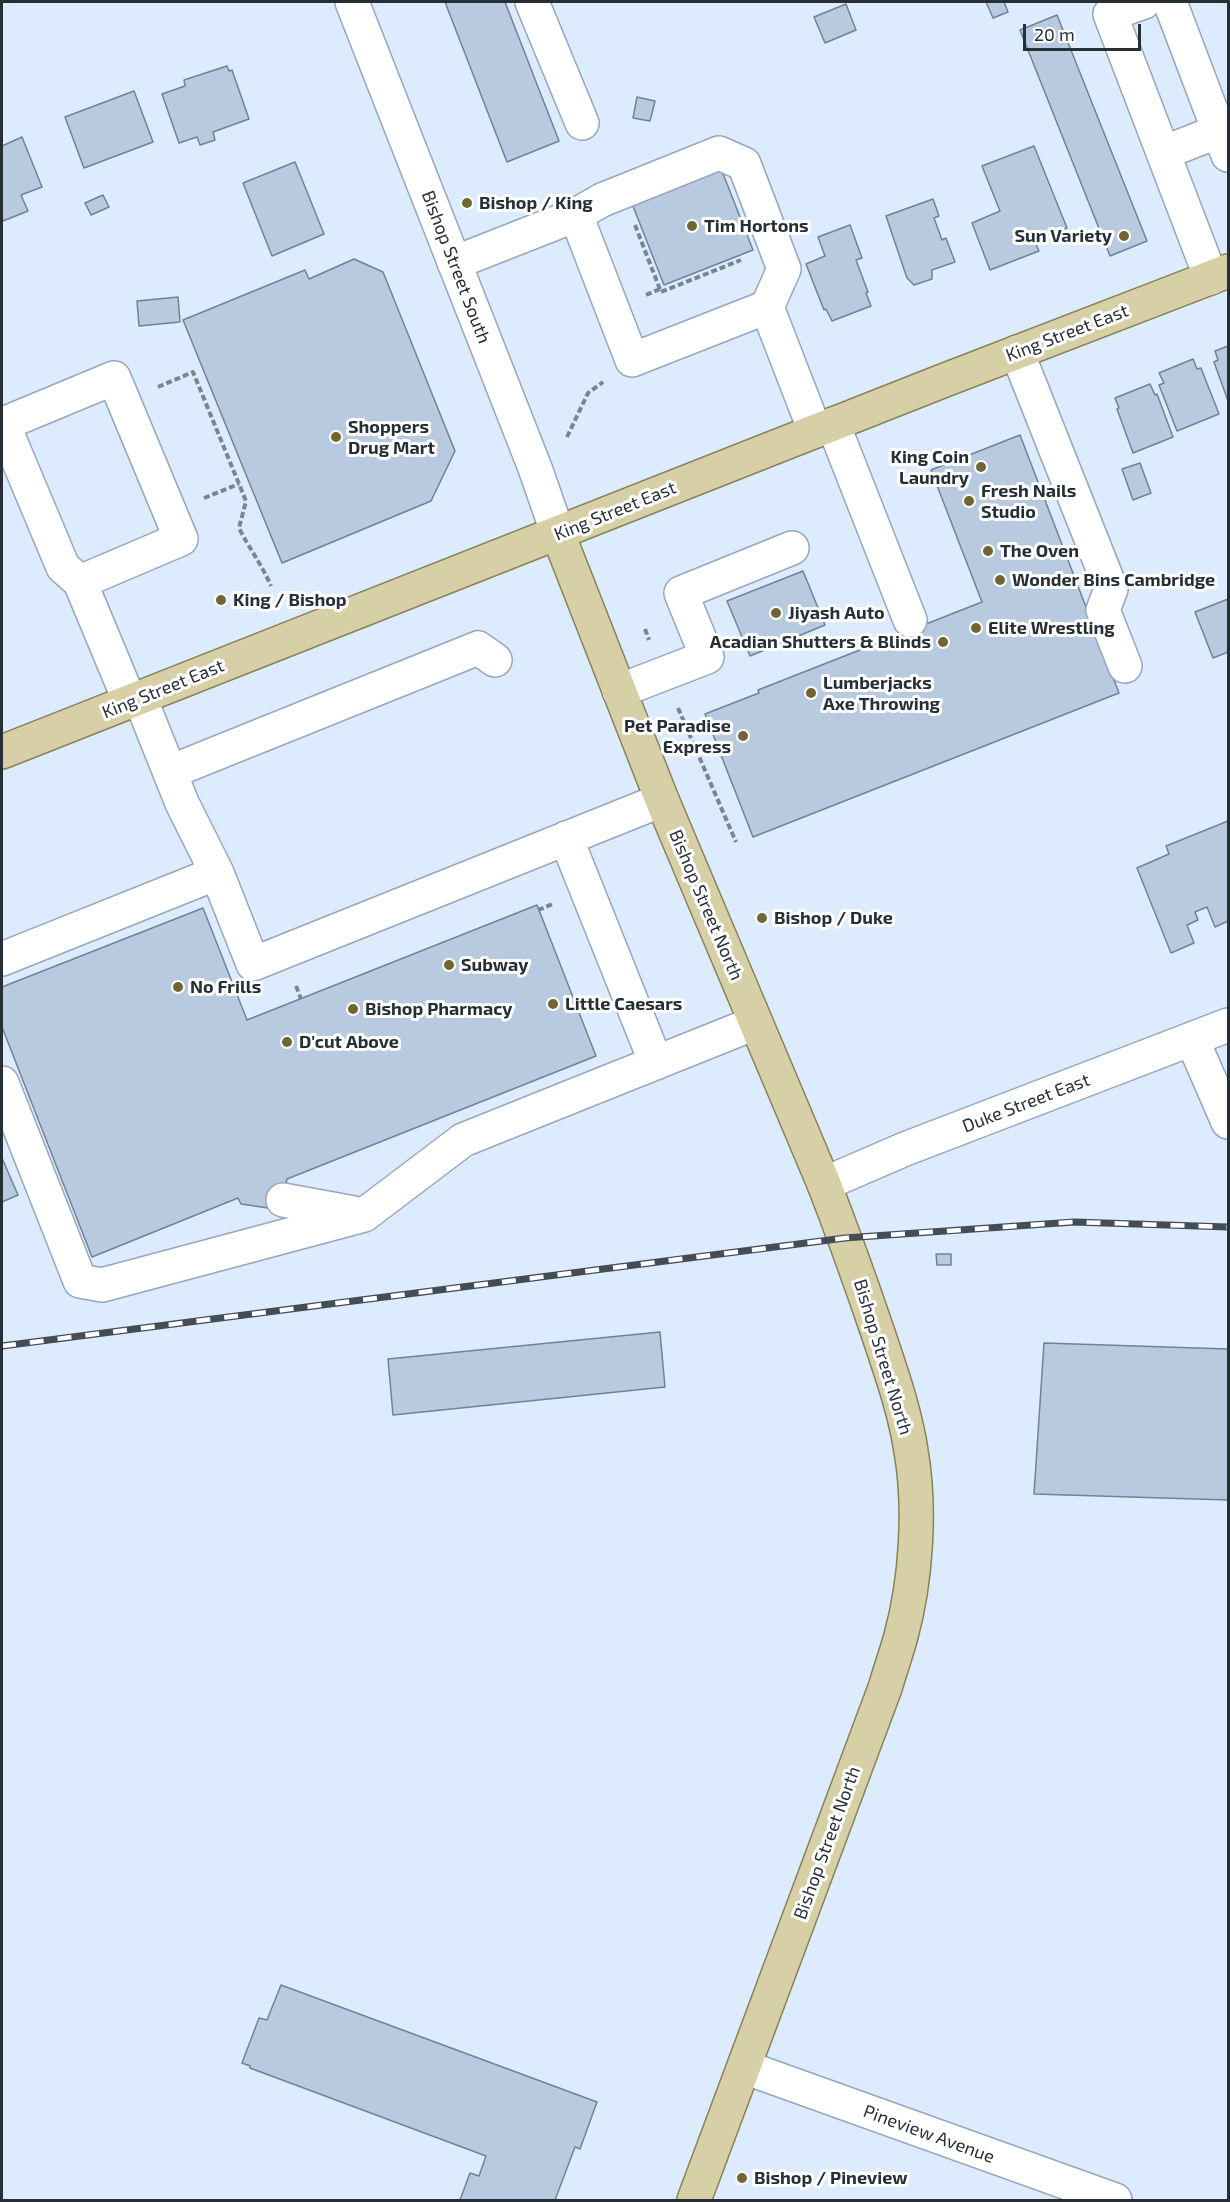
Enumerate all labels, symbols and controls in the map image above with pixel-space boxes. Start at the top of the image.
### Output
scale bar [1026,12,1144,50]
text: 20 m [1034,23,1075,45]
street label: Bishop Street South [417,188,495,346]
place label: Bishop / King [479,192,593,214]
marker: Bishop / King [460,196,474,210]
place label: Tim Hortons [704,215,809,237]
marker: Tim Hortons [685,219,699,233]
place label: Sun Variety [1014,225,1112,247]
marker: Sun Variety [1117,229,1131,243]
street label: King Street East [1003,300,1131,366]
place label: Shoppers Drug Mart [348,416,435,458]
marker: Shoppers Drug Mart [329,430,343,444]
place label: King Coin Laundry [890,446,969,488]
marker: King Coin Laundry [974,460,988,474]
street label: King Street East [551,477,679,545]
place label: Fresh Nails Studio [981,480,1076,522]
marker: Fresh Nails Studio [962,494,976,508]
place label: The Oven [1000,540,1079,562]
marker: The Oven [981,544,995,558]
place label: Wonder Bins Cambridge [1012,569,1215,591]
marker: Wonder Bins Cambridge [993,573,1007,587]
place label: King / Bishop [233,589,347,611]
marker: King / Bishop [214,593,228,607]
place label: Jiyash Auto [788,602,885,624]
marker: Jiyash Auto [769,606,783,620]
place label: Elite Wrestling [988,617,1115,639]
marker: Elite Wrestling [969,621,983,635]
place label: Acadian Shutters & Blinds [710,631,931,653]
marker: Acadian Shutters & Blinds [936,635,950,649]
street label: King Street East [99,655,227,723]
place label: Lumberjacks Axe Throwing [823,672,940,714]
marker: Lumberjacks Axe Throwing [804,686,818,700]
place label: Pet Paradise Express [624,715,731,758]
marker: Pet Paradise Express [736,729,750,743]
street label: Bishop Street North [665,827,747,983]
place label: Bishop / Duke [774,907,893,929]
marker: Bishop / Duke [755,911,769,925]
place label: Subway [461,954,528,976]
marker: Subway [442,958,456,972]
place label: No Frills [190,976,261,998]
marker: No Frills [171,980,185,994]
place label: Little Caesars [565,993,682,1015]
marker: Little Caesars [546,997,560,1011]
place label: Bishop Pharmacy [365,998,513,1020]
marker: Bishop Pharmacy [346,1002,360,1016]
place label: D'cut Above [299,1031,399,1053]
marker: D'cut Above [280,1035,294,1049]
street label: Duke Street East [959,1069,1093,1137]
street label: Bishop Street North [849,1277,917,1437]
street label: Bishop Street North [789,1763,865,1923]
street label: Pineview Avenue [860,2100,998,2168]
place label: Bishop / Pineview [754,2167,908,2189]
marker: Bishop / Pineview [735,2171,749,2185]

